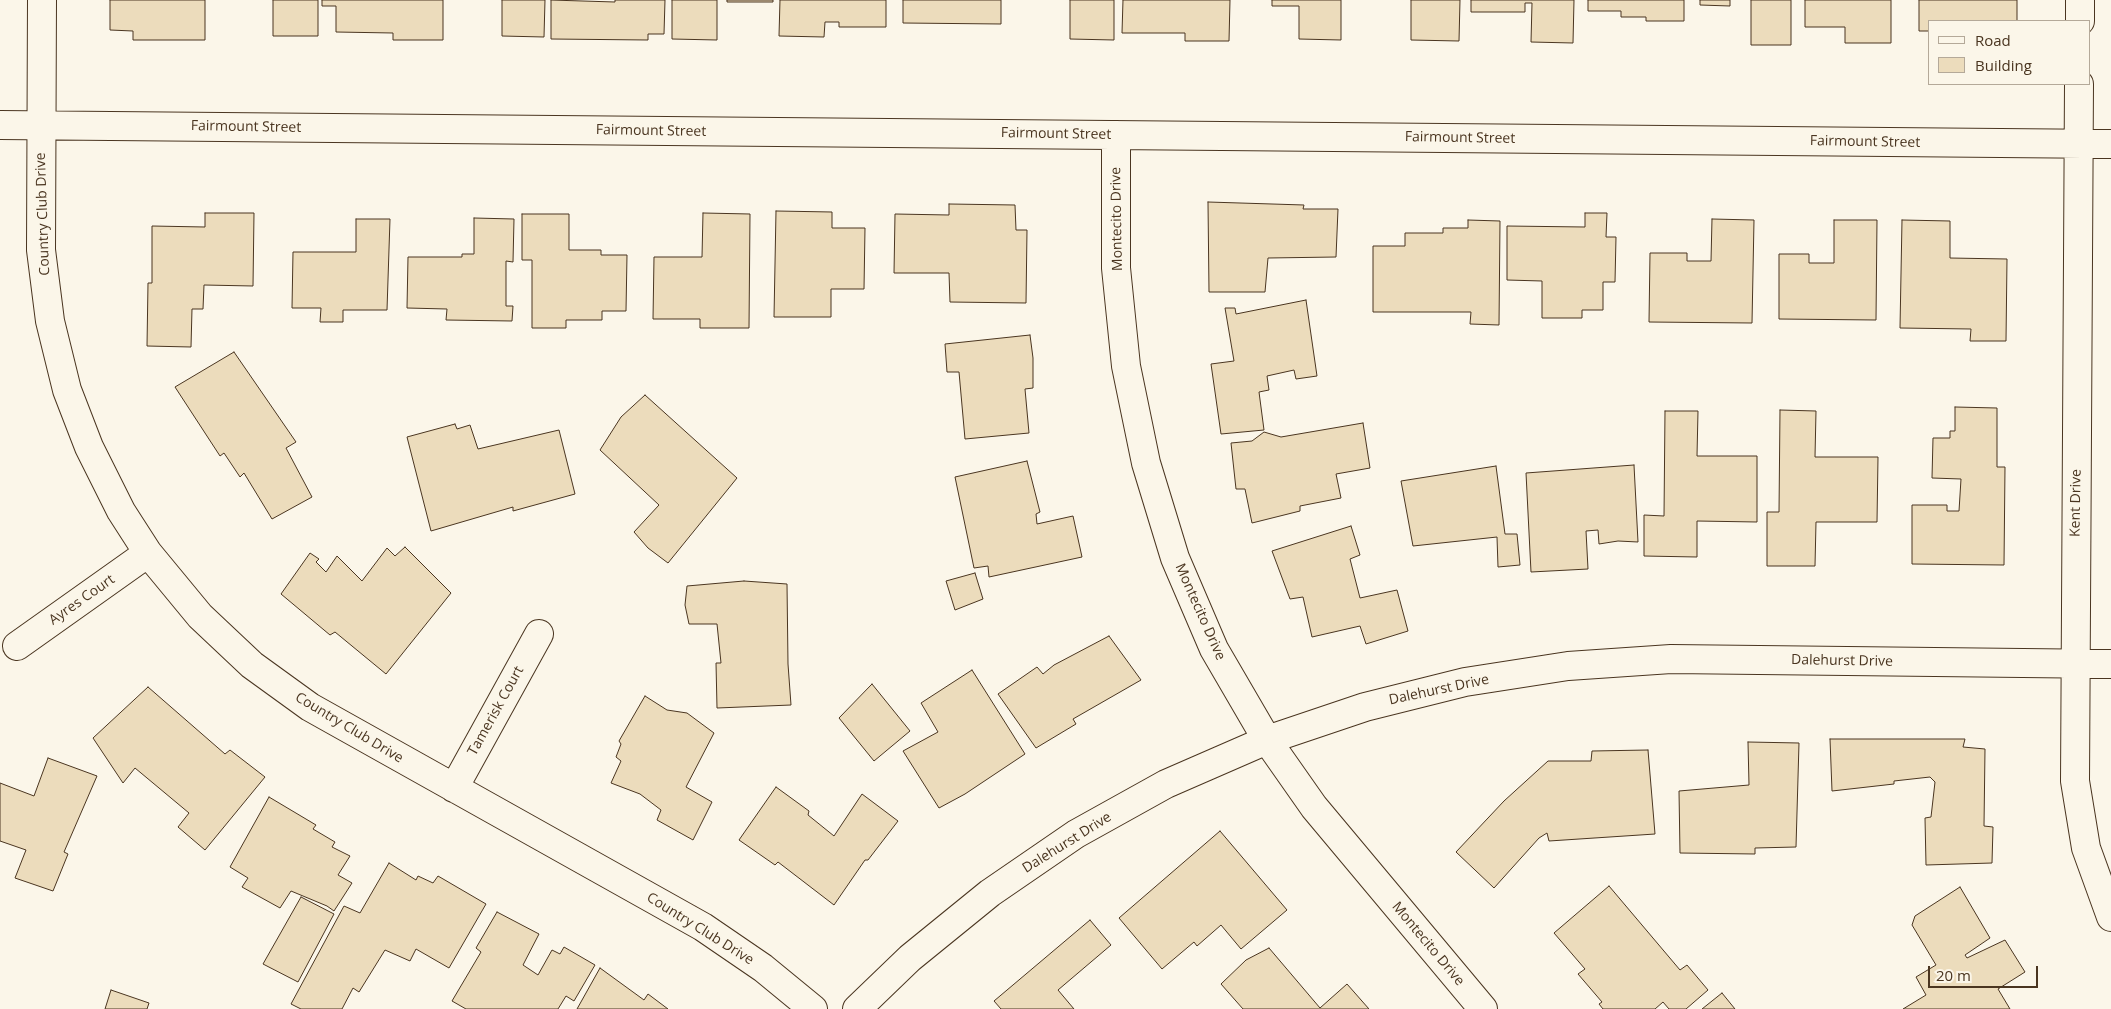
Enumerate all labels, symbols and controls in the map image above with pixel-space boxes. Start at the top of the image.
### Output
legend [1928,20,2091,85]
text: Road [1975,30,2011,50]
text: Building [1975,55,2032,75]
street label: Fairmount Street [191,118,301,136]
street label: Fairmount Street [596,122,706,140]
street label: Fairmount Street [1001,125,1111,143]
street label: Fairmount Street [1405,129,1515,147]
street label: Fairmount Street [1810,133,1920,151]
street label: Country Club Drive [32,152,54,276]
street label: Montecito Drive [1108,167,1126,271]
street label: Kent Drive [2067,469,2085,537]
street label: Montecito Drive [1171,561,1229,663]
street label: Ayres Court [46,571,118,629]
street label: Dalehurst Drive [1791,652,1893,670]
street label: Tamerisk Court [464,663,528,759]
street label: Dalehurst Drive [1387,671,1491,709]
street label: Country Club Drive [292,689,406,767]
street label: Dalehurst Drive [1019,809,1115,877]
street label: Country Club Drive [643,889,757,969]
street label: Montecito Drive [1388,899,1468,989]
scale bar [1931,956,2041,988]
text: 20 m [1936,965,1971,985]

